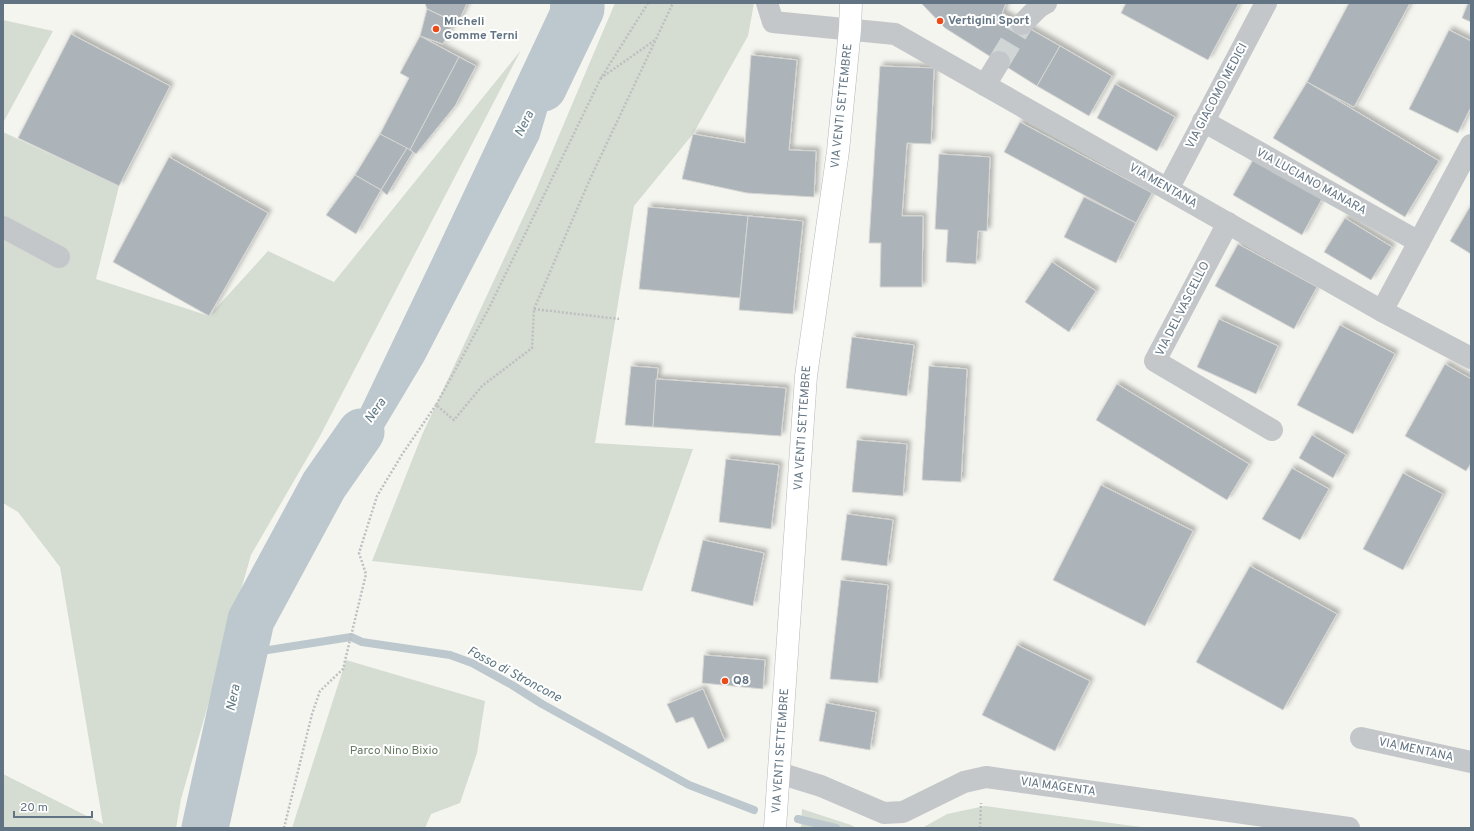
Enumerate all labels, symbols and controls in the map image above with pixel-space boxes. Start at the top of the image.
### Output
place label: Vertigini Sport [948,13,1030,29]
place label: Micheli Gomme Terni [444,14,518,44]
marker: Vertigini Sport [935,16,945,26]
marker: Micheli Gomme Terni [431,24,441,34]
street label: VIA GIACOMO MEDICI [1182,41,1252,151]
street label: VIA VENTI SETTEMBRE [827,43,857,169]
water label: Nera [512,108,538,140]
street label: VIA LUCIANO MANARA [1253,145,1369,219]
street label: VIA MENTANA [1126,160,1200,212]
street label: VIA DEL VASCELLO [1152,259,1214,359]
street label: VIA VENTI SETTEMBRE [791,365,815,491]
water label: Nera [362,395,390,427]
water label: Fosso di Stroncone [464,643,564,707]
place label: Q8 [733,673,749,689]
marker: Q8 [720,676,730,686]
water label: Nera [223,683,245,713]
street label: VIA VENTI SETTEMBRE [769,688,793,814]
street label: VIA MENTANA [1377,734,1455,766]
park label: Parco Nino Bixio [350,743,439,759]
street label: VIA MAGENTA [1019,774,1097,800]
scale bar [14,793,92,819]
text: 20 m [20,800,48,816]

